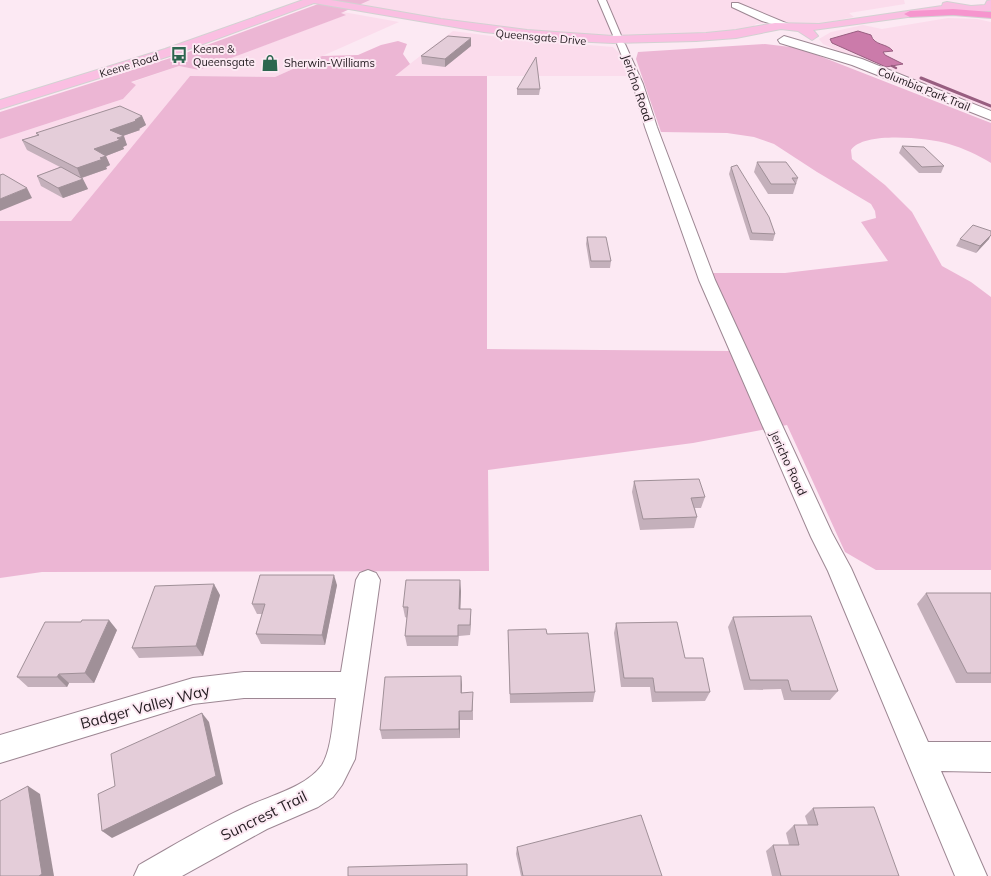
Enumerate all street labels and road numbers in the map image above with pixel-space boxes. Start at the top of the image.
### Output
street label: Queensgate Drive [495,26,587,48]
street label: Keene Road [98,49,160,81]
street label: Jericho Road [619,52,656,123]
street label: Columbia Park Trail [876,64,972,114]
street label: Jericho Road [767,428,810,498]
street label: Badger Valley Way [78,680,212,733]
street label: Suncrest Trail [218,786,310,845]

